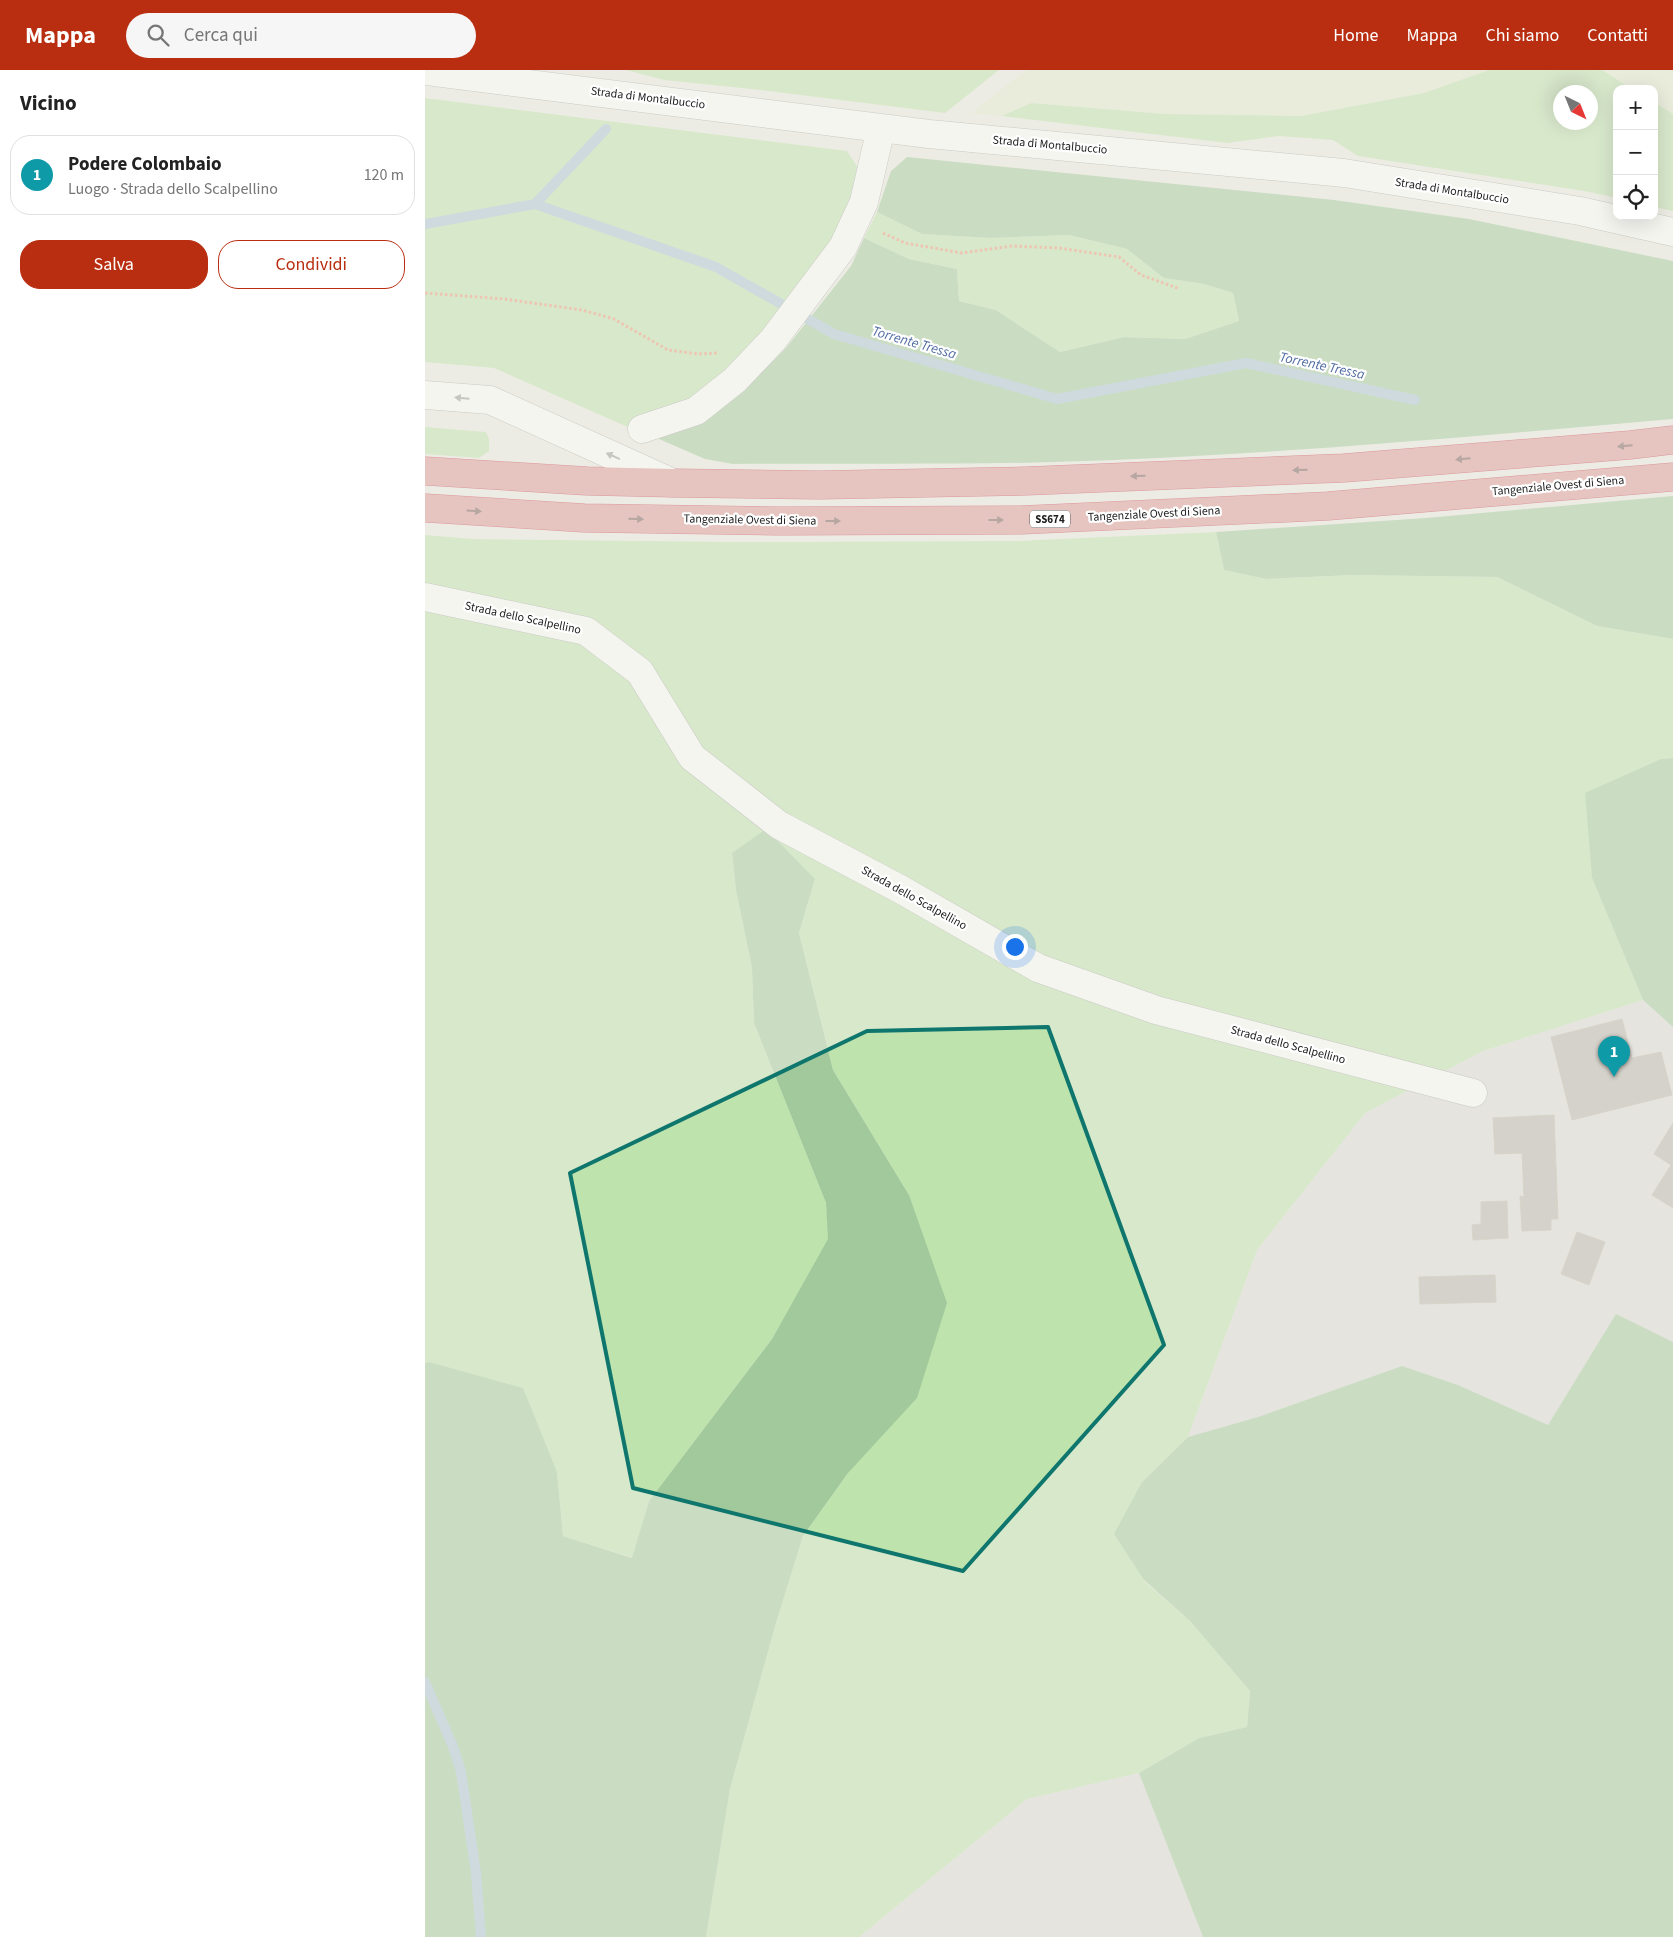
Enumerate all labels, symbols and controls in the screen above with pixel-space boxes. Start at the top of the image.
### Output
search box [126,13,476,58]
text: Mappa [25,18,96,53]
icon: search [144,21,172,49]
text: Cerca qui [184,22,258,49]
text: Home [1333,23,1379,48]
text: Mappa [1407,23,1458,48]
text: Chi siamo [1486,23,1559,48]
text: Contatti [1587,23,1648,48]
street label: Strada di Montalbuccio [590,83,706,113]
north arrow [1553,85,1598,130]
map controls [1613,85,1658,220]
button: + [1613,85,1658,130]
text: Vicino [20,88,77,118]
button: − [1613,130,1658,175]
street label: Strada di Montalbuccio [992,132,1108,158]
text: Podere Colombaio [68,151,222,178]
text: 1 [33,164,41,186]
text: 120 m [364,164,404,186]
street label: Strada di Montalbuccio [1394,174,1510,208]
button: locate [1613,175,1658,220]
text: Luogo · Strada dello Scalpellino [68,178,278,200]
button: Salva [20,240,208,289]
button: Condividi [218,240,405,289]
water label: Torrente Tressa [869,321,959,365]
water label: Torrente Tressa [1277,347,1367,385]
one-way arrow [454,394,470,402]
one-way arrow [1616,442,1632,450]
one-way arrow [606,452,620,460]
one-way arrow [1454,455,1470,463]
one-way arrow [1292,466,1308,474]
street label: Tangenziale Ovest di Siena [1491,472,1625,500]
one-way arrow [1130,473,1146,481]
street label: Tangenziale Ovest di Siena [1087,502,1221,526]
one-way arrow [466,507,482,515]
street label: Tangenziale Ovest di Siena [683,510,817,530]
road number: SS674 [1030,510,1070,528]
one-way arrow [628,515,644,523]
one-way arrow [988,516,1004,524]
one-way arrow [826,517,842,525]
street label: Strada dello Scalpellino [463,597,583,639]
street label: Strada dello Scalpellino [858,862,970,934]
your location [1002,934,1028,960]
street label: Strada dello Scalpellino [1229,1021,1347,1069]
pin: 1 [1598,1036,1630,1077]

